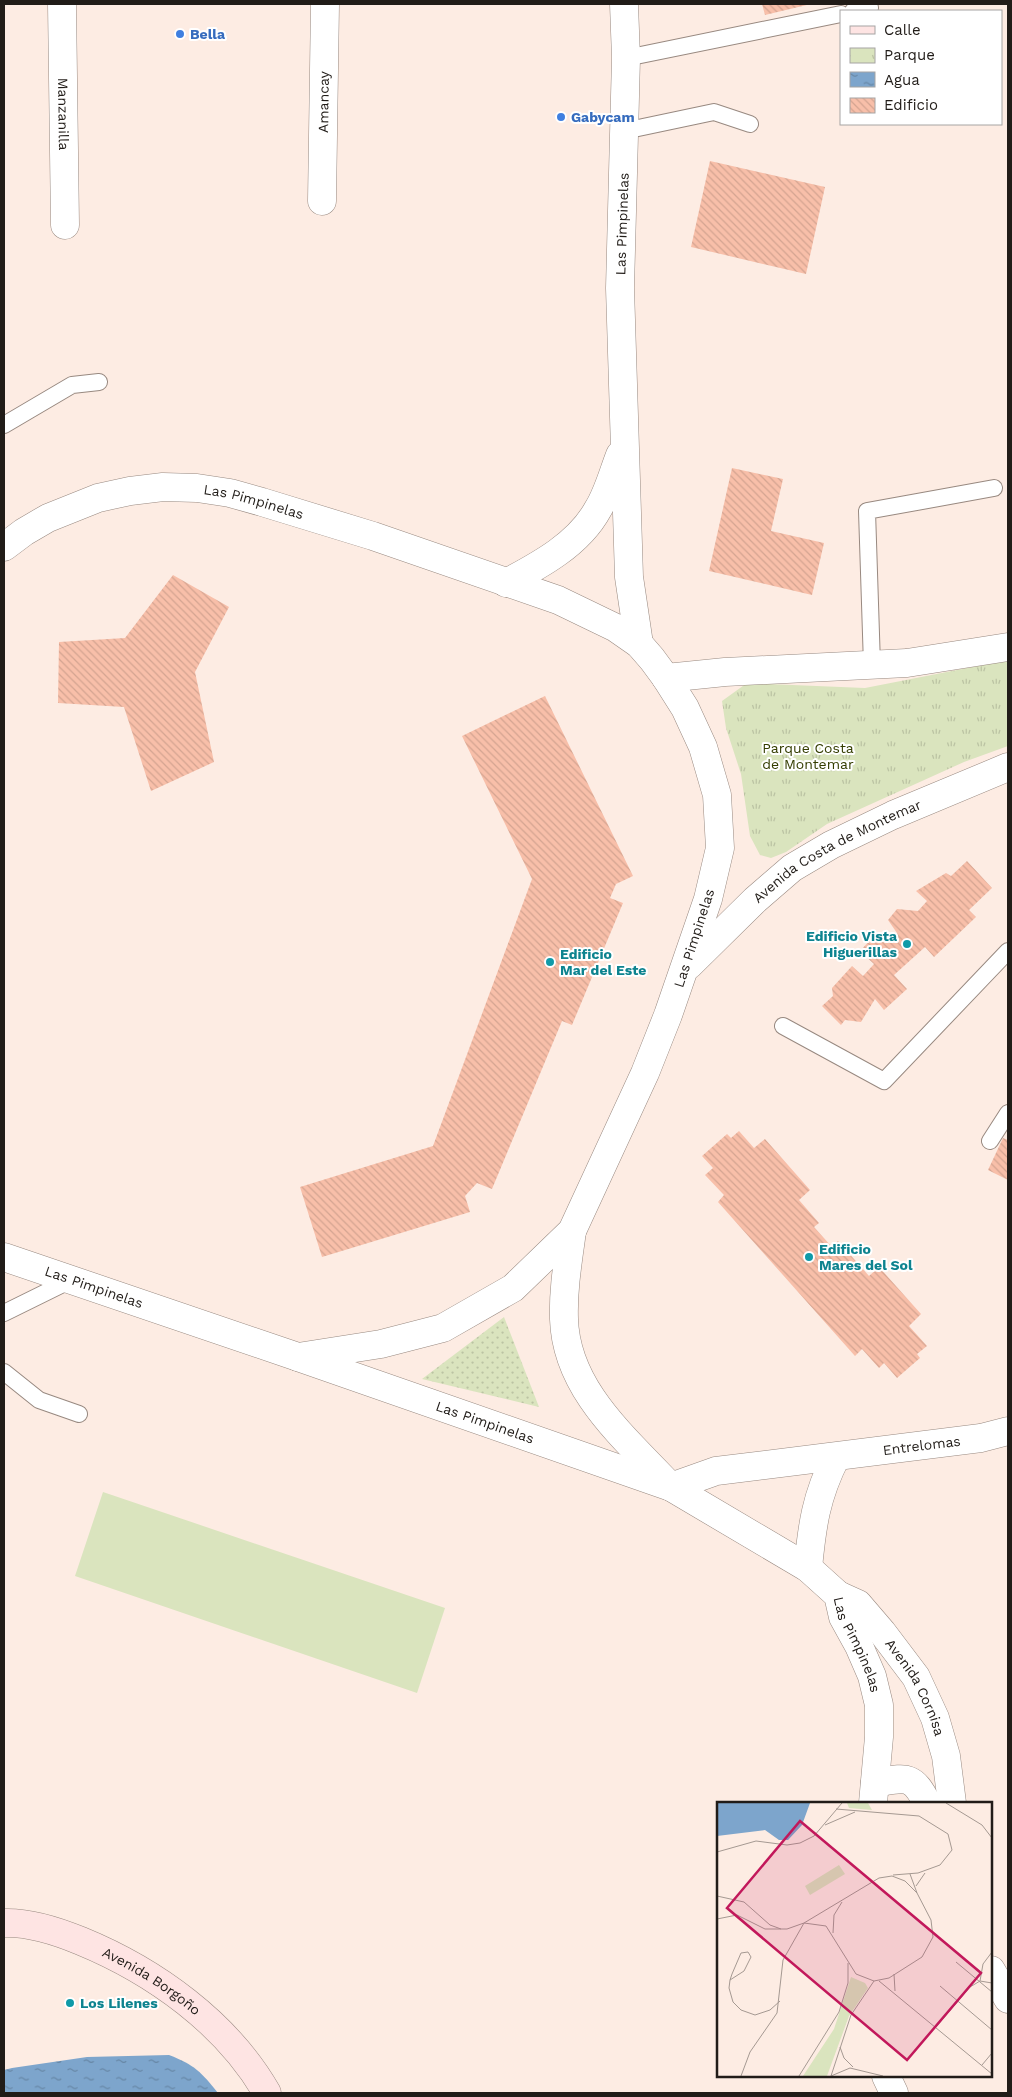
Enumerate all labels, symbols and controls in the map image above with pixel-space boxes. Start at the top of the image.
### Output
legend [840,10,1002,125]
text: Calle [884,21,921,39]
place label: Bella [190,26,226,42]
marker: Bella [174,28,186,40]
text: Parque [884,46,935,64]
street label: Amancay [315,70,332,133]
text: Agua [884,71,920,89]
street label: Manzanilla [55,77,72,151]
text: Edificio [884,96,938,114]
place label: Gabycam [571,109,635,125]
marker: Gabycam [555,111,567,123]
street label: Las Pimpinelas [612,172,632,276]
street label: Las Pimpinelas [203,481,306,522]
park label: Parque Costa de Montemar [762,740,854,772]
street label: Avenida Costa de Montemar [750,796,924,906]
street label: Las Pimpinelas [670,887,718,989]
place label: Edificio Vista Higuerillas [806,928,898,960]
marker: Edificio Vista Higuerillas [901,938,913,950]
place label: Edificio Mar del Este [560,946,646,978]
marker: Edificio Mar del Este [544,956,556,968]
place label: Edificio Mares del Sol [819,1241,913,1273]
marker: Edificio Mares del Sol [803,1251,815,1263]
street label: Las Pimpinelas [43,1263,145,1311]
street label: Las Pimpinelas [434,1398,536,1447]
street label: Entrelomas [882,1433,962,1458]
street label: Las Pimpinelas [831,1595,884,1694]
street label: Avenida Cornisa [882,1636,948,1738]
inset map [717,1802,992,2077]
street label: Avenida Borgoño [100,1944,204,2018]
place label: Los Lilenes [80,1995,158,2011]
marker: Los Lilenes [64,1997,76,2009]

